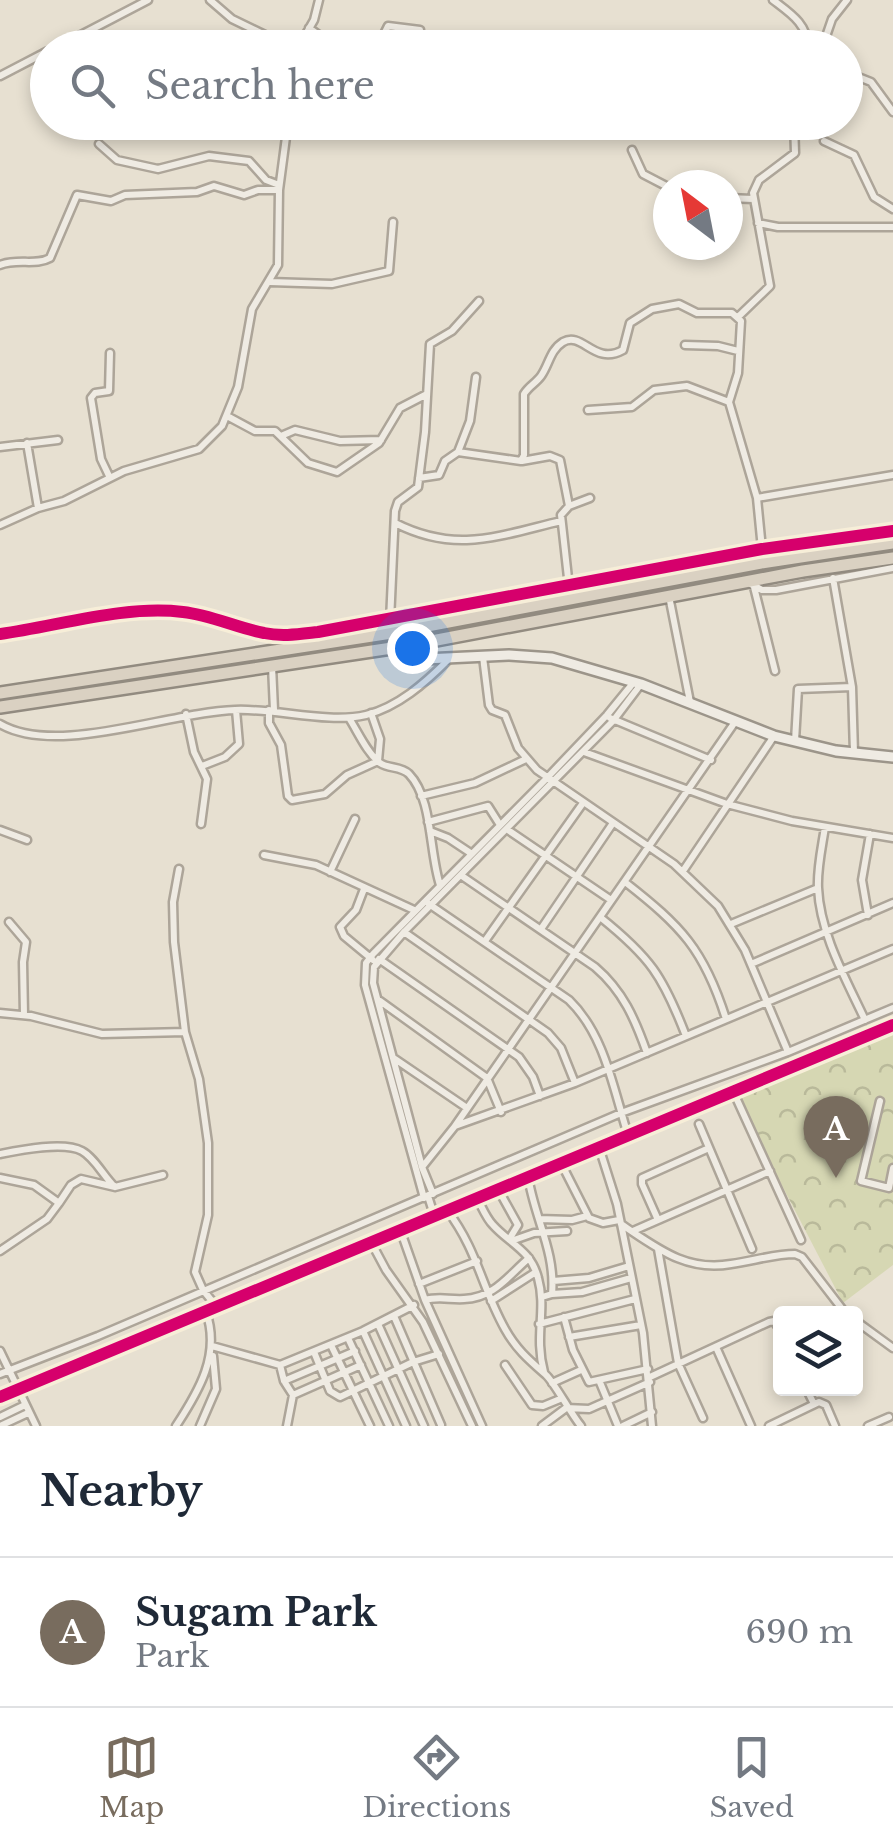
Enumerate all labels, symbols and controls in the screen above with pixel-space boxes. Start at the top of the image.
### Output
search box [30,30,863,140]
icon: search [65,58,120,113]
text: Search here [145,62,375,109]
north arrow [653,170,743,260]
your location [387,623,438,674]
pin: A [804,1096,868,1178]
map controls [773,1306,863,1396]
button: layers [773,1306,863,1396]
text: Nearby [40,1465,203,1517]
text: Sugam Park [135,1589,377,1636]
text: A [60,1612,85,1652]
text: 690 m [745,1612,853,1652]
text: Park [135,1636,209,1676]
tab: Map [99,1730,164,1825]
tab: Directions [362,1730,511,1825]
tab: Saved [709,1730,794,1825]

